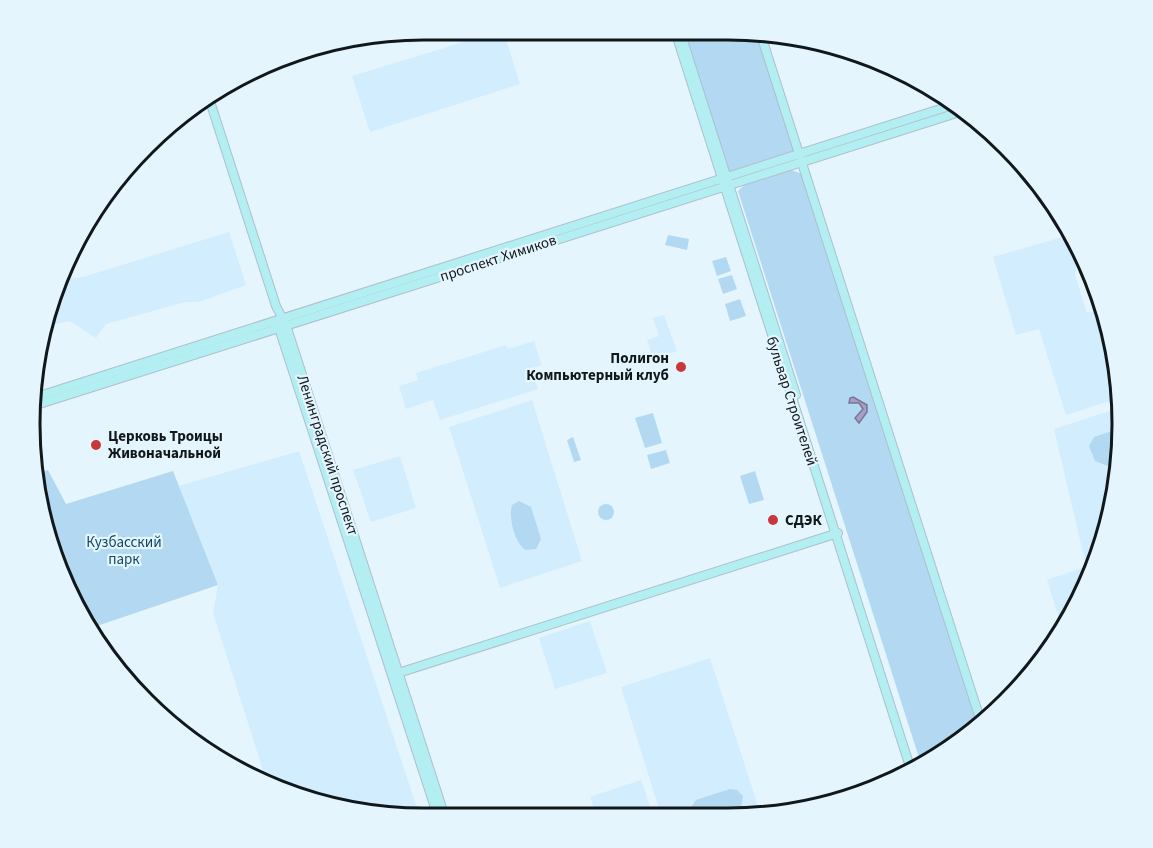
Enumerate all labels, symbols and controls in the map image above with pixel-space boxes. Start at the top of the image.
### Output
street label: проспект Химиков [437,230,560,287]
street label: бульвар Строителей [761,334,822,468]
place label: Полигон Компьютерный клуб [526,348,669,386]
marker: Полигон Компьютерный клуб [674,360,688,374]
street label: Ленинградский проспект [292,372,363,538]
place label: Церковь Троицы Живоначальной [108,426,223,464]
marker: Церковь Троицы Живоначальной [89,438,103,452]
place label: СДЭК [785,510,823,531]
marker: СДЭК [766,513,780,527]
park label: Кузбасский парк [86,532,162,570]

